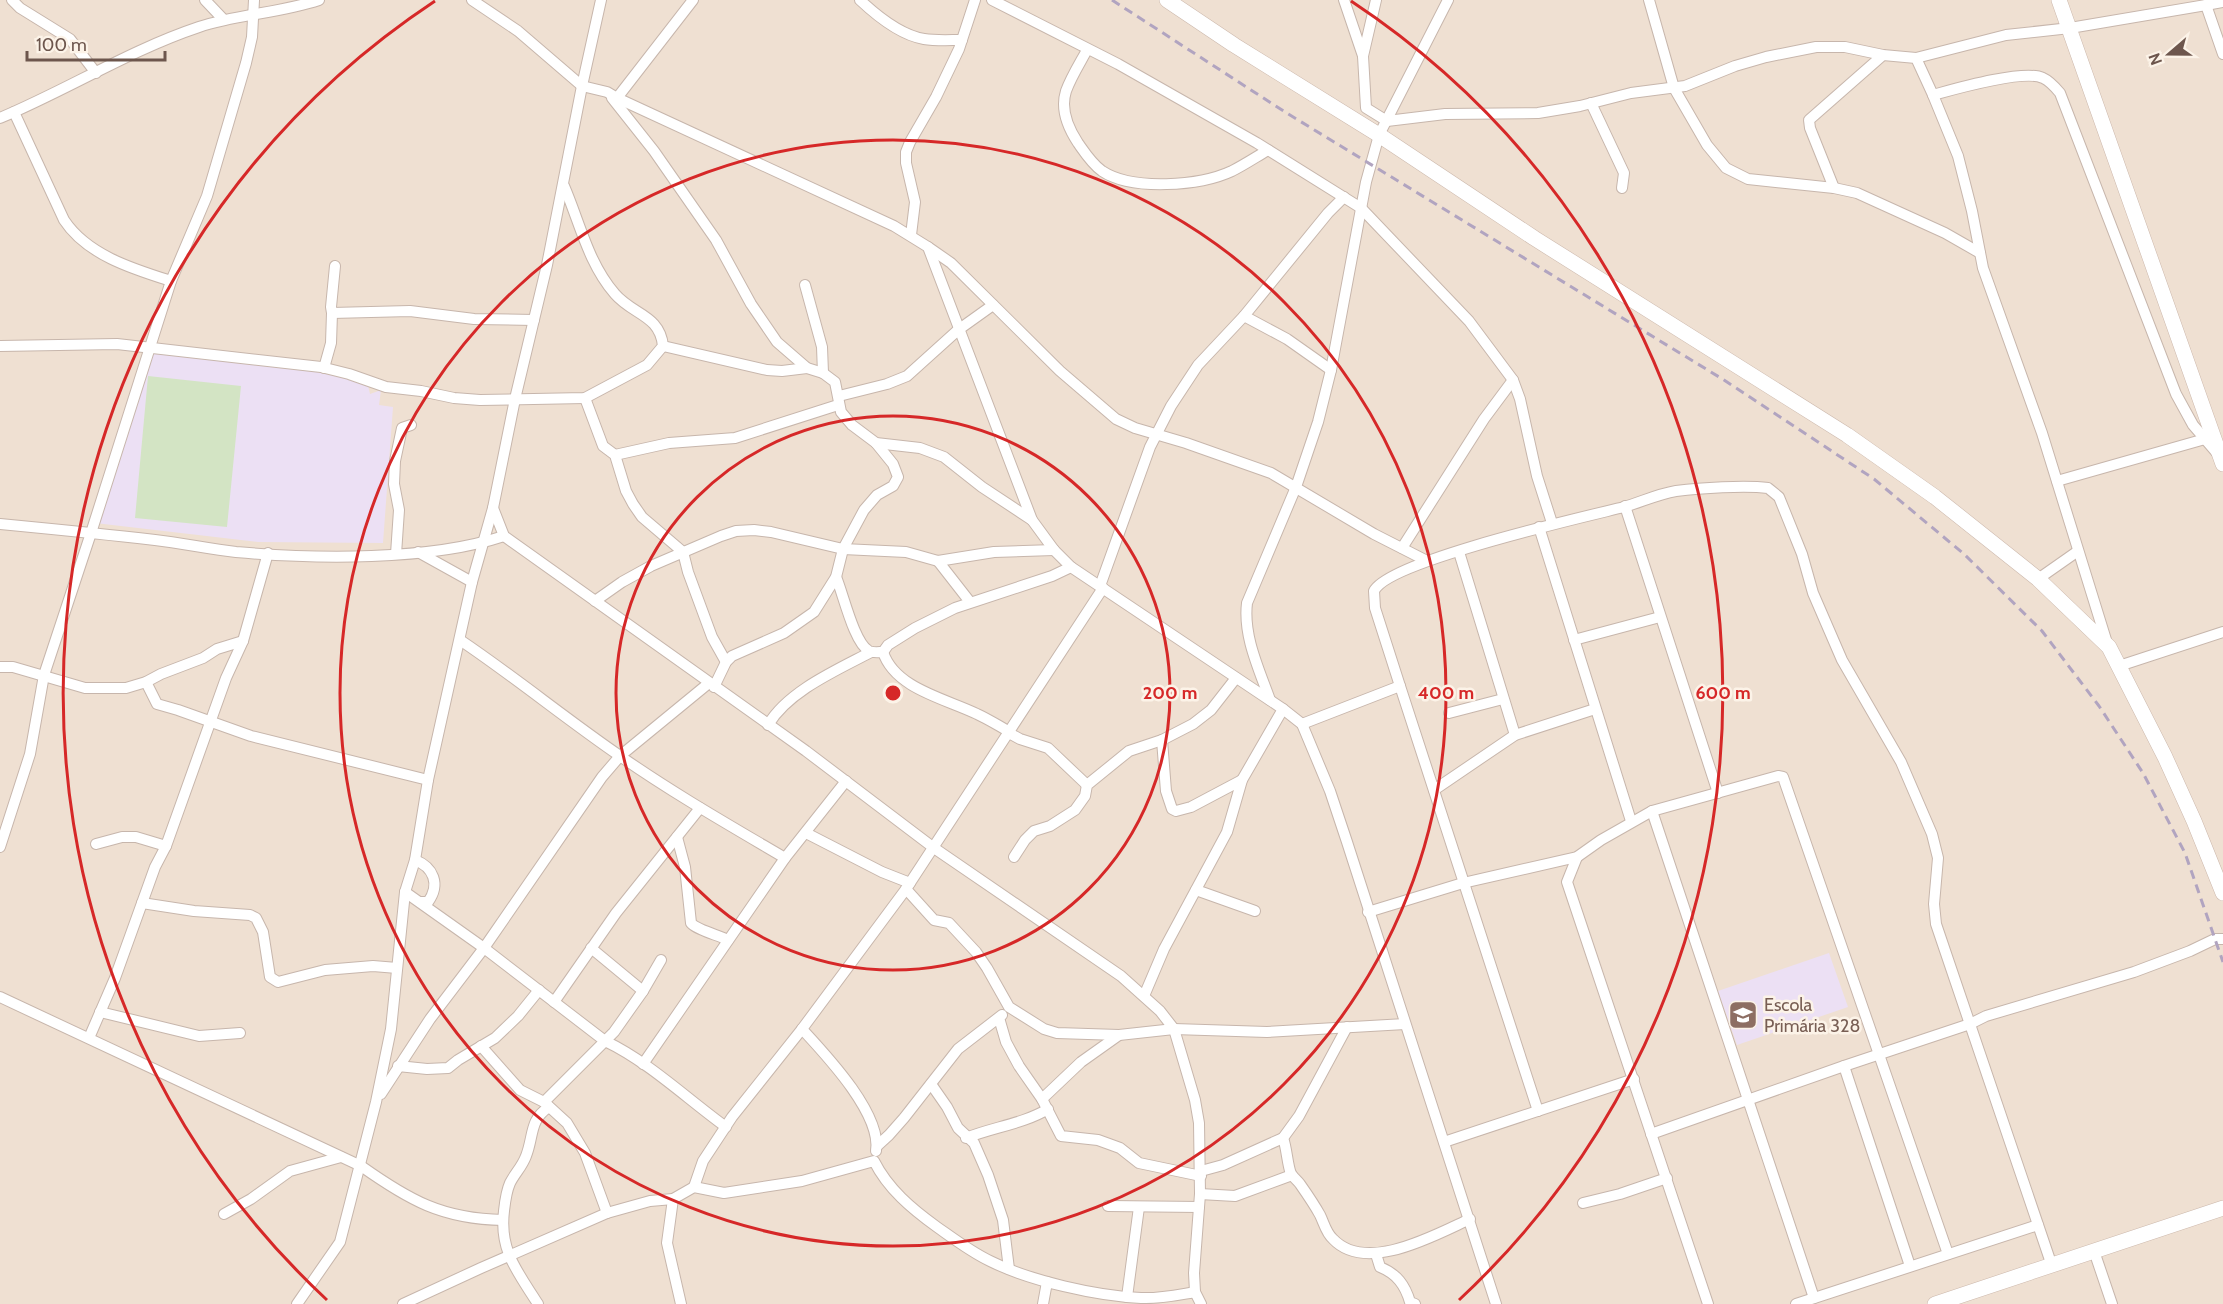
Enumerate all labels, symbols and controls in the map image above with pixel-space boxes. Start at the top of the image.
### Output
scale bar [27,24,165,62]
north arrow [2139,24,2199,84]
text: 100 m [36,34,87,56]
text: N [2145,50,2166,68]
text: 200 m [1143,682,1197,704]
text: 400 m [1418,682,1474,704]
text: 600 m [1695,682,1751,704]
centre of rings [883,683,903,703]
place label: Escola Primária 328 [1764,994,1860,1037]
school or university icon: Escola Primária 328 [1727,999,1759,1031]

